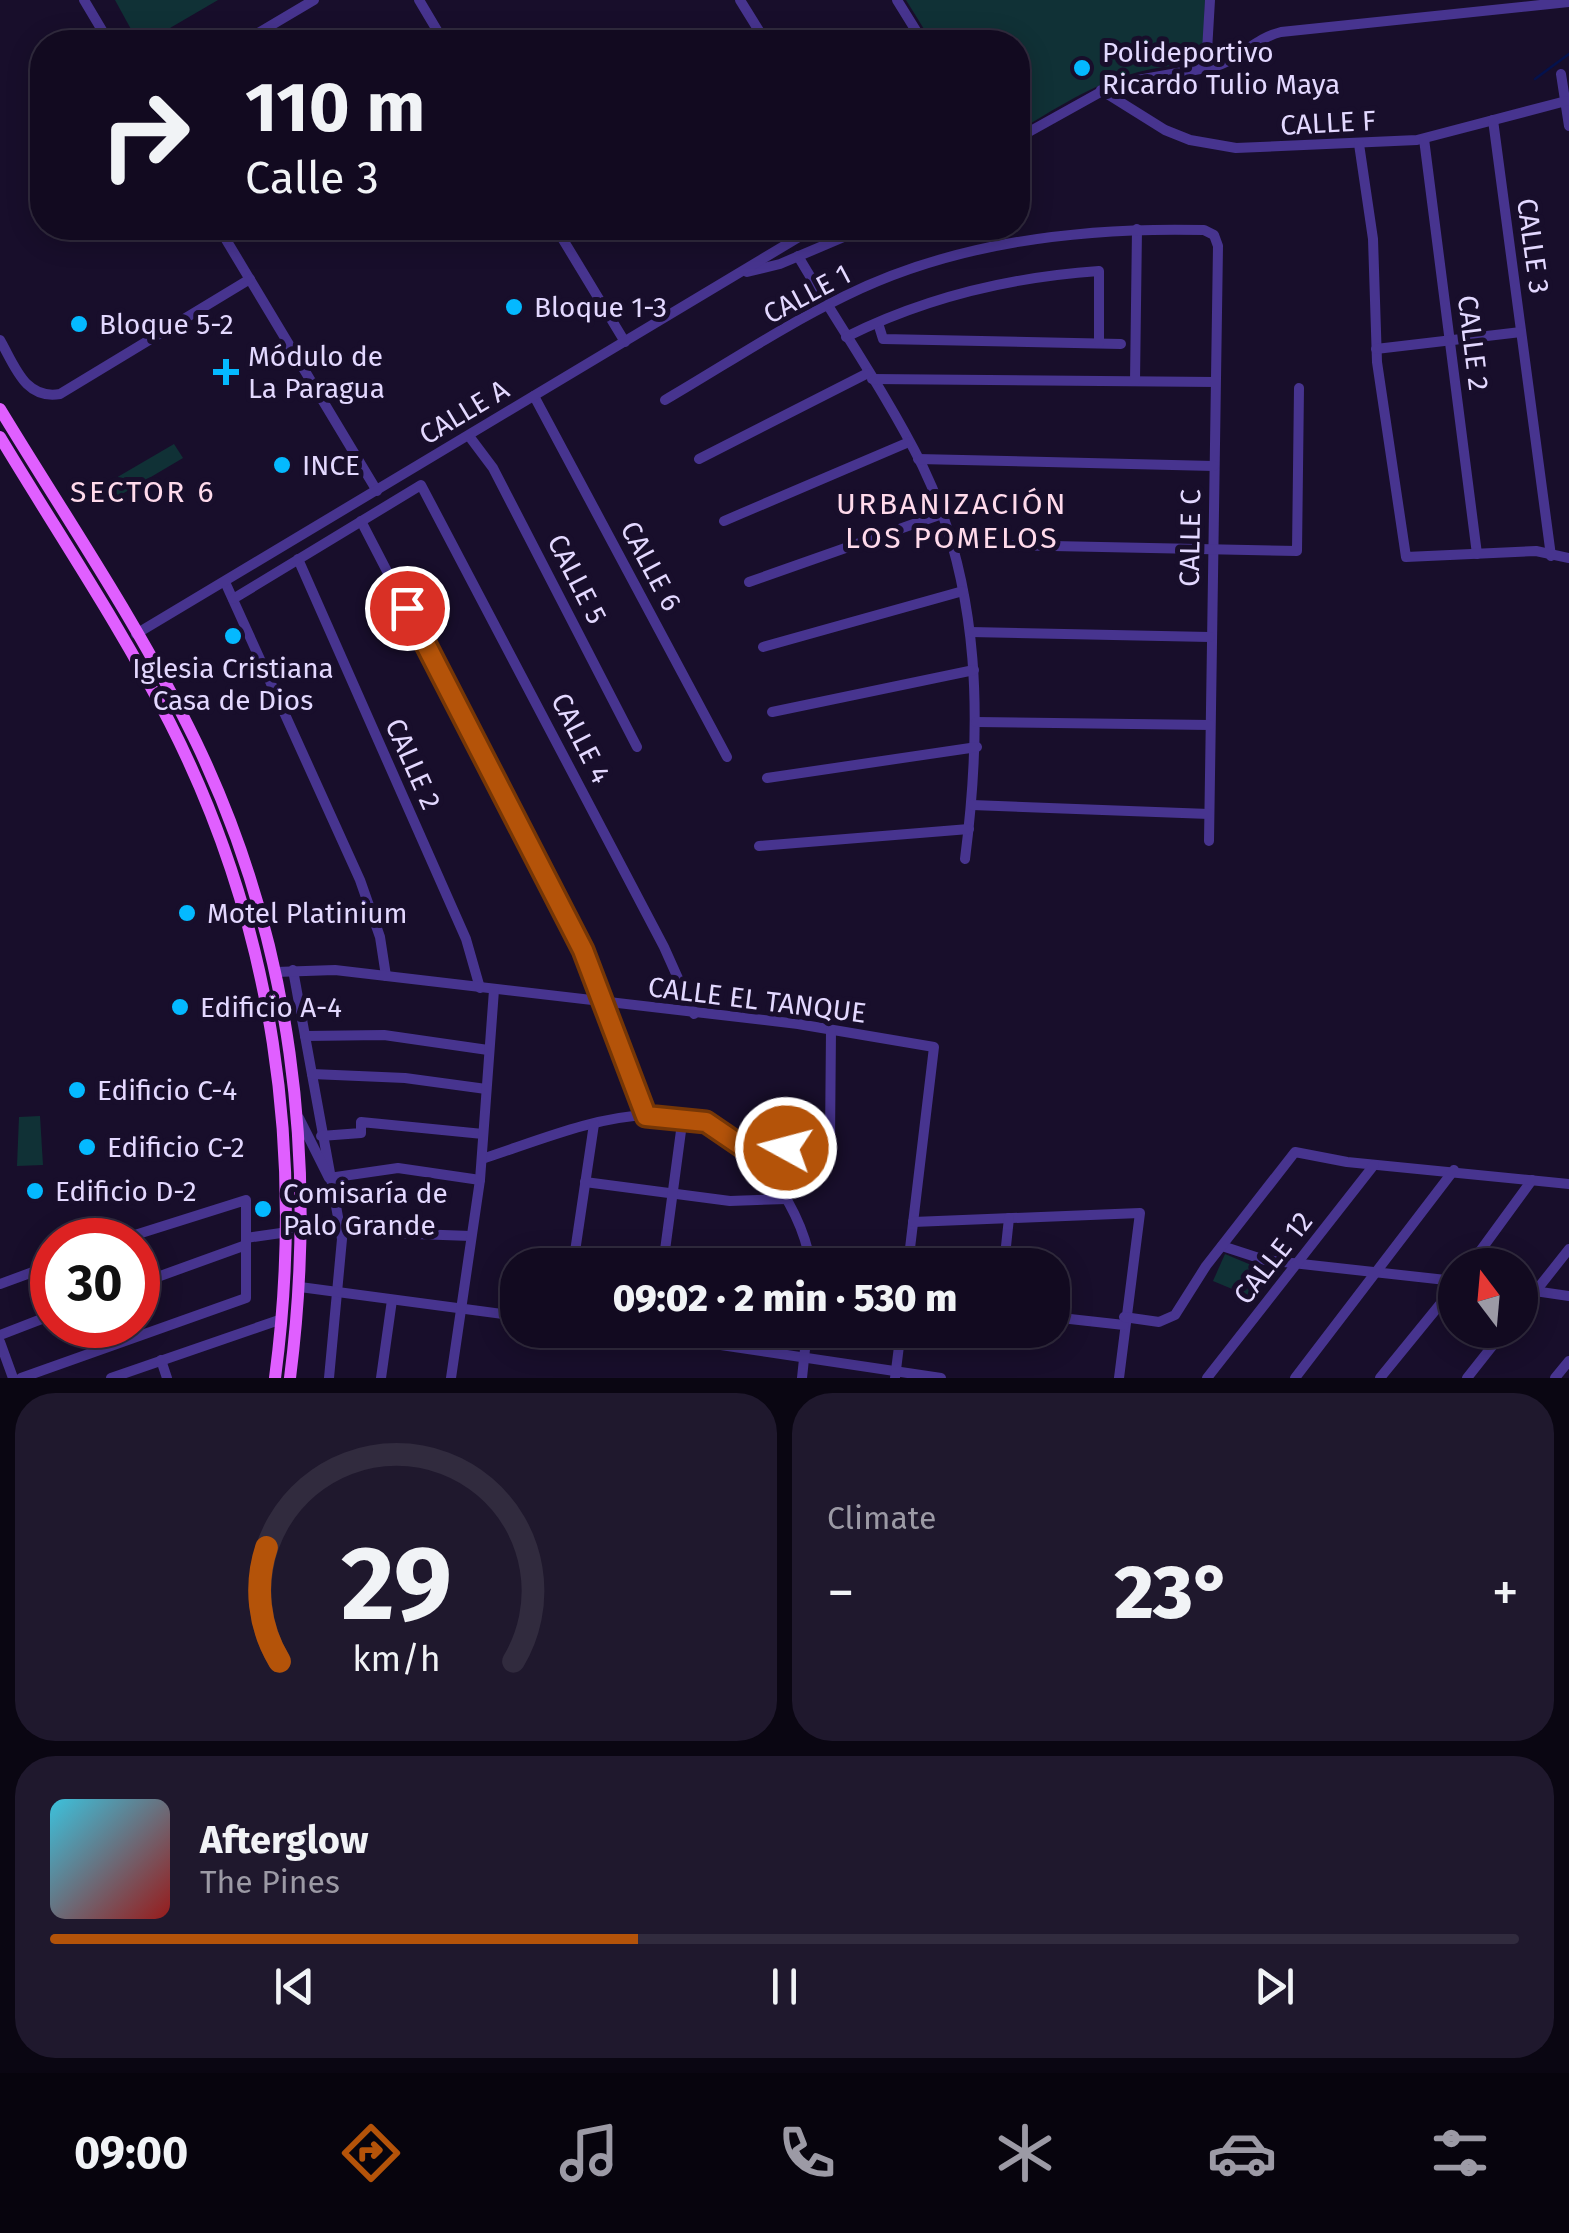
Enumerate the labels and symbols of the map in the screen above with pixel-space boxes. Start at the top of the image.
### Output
place label: Polideportivo Ricardo Tulio Maya [1102,36,1340,101]
marker: Polideportivo Ricardo Tulio Maya [1071,57,1093,79]
street label: CALLE F [1279,104,1377,142]
street label: CALLE 3 [1510,196,1556,296]
street label: CALLE 1 [758,257,856,331]
place label: Bloque 1-3 [534,291,667,324]
street label: CALLE 2 [1451,293,1495,393]
marker: Bloque 1-3 [503,296,525,318]
place label: Bloque 5-2 [99,308,234,341]
marker: Bloque 5-2 [68,313,90,335]
place label: Módulo de La Paragua [248,340,385,405]
marker: Módulo de La Paragua [213,359,239,385]
street label: CALLE A [413,373,515,451]
place label: INCE [302,449,360,482]
marker: INCE [271,454,293,476]
district label: SECTOR 6 [70,474,216,510]
district label: URBANIZACIÓN LOS POMELOS [836,486,1068,556]
street label: CALLE C [1173,489,1207,587]
street label: CALLE 6 [614,515,688,617]
street label: CALLE 5 [540,529,614,629]
pin [365,566,450,651]
marker: Iglesia Cristiana Casa de Dios [222,625,244,647]
place label: Iglesia Cristiana Casa de Dios [132,652,334,717]
street label: CALLE 4 [544,687,618,789]
street label: CALLE 2 [378,713,448,815]
place label: Motel Platinium [207,897,408,930]
marker: Motel Platinium [176,902,198,924]
street label: CALLE EL TANQUE [646,970,868,1030]
place label: Edificio A-4 [200,991,342,1024]
marker: Edificio A-4 [169,996,191,1018]
place label: Edificio C-4 [97,1074,237,1107]
marker: Edificio C-4 [66,1079,88,1101]
position arrow [734,1096,838,1200]
place label: Edificio C-2 [107,1131,245,1164]
marker: Edificio C-2 [76,1136,98,1158]
place label: Edificio D-2 [55,1175,197,1208]
place label: Comisaría de Palo Grande [283,1177,448,1242]
marker: Edificio D-2 [24,1180,46,1202]
marker: Comisaría de Palo Grande [252,1198,274,1220]
street label: CALLE 12 [1227,1205,1319,1311]
speed limit sign: 30 [30,1218,160,1348]
north arrow [1438,1248,1538,1348]

